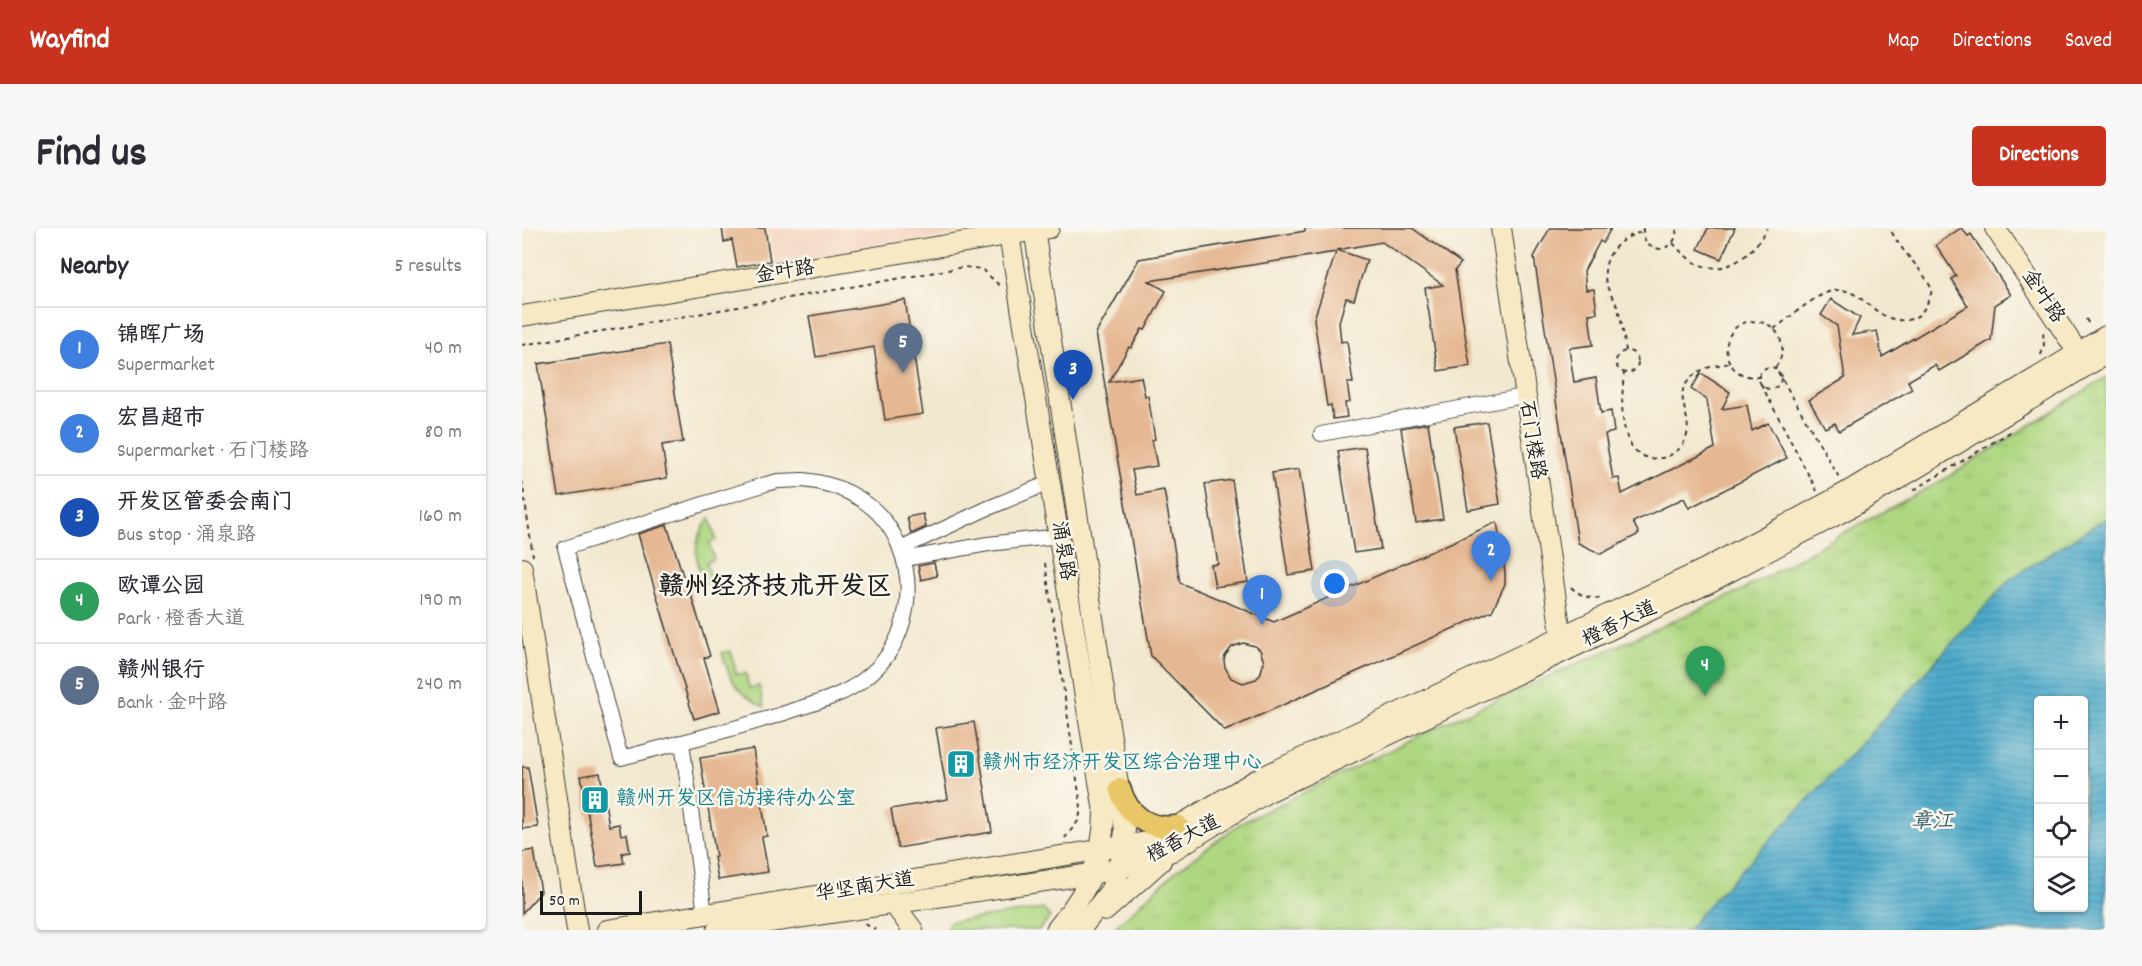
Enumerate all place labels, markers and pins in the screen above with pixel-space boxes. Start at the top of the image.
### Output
pin: 5 [884,324,922,373]
pin: 3 [1054,350,1092,400]
pin: 2 [1472,532,1510,581]
pin: 1 [1242,576,1282,625]
pin: 4 [1686,646,1724,696]
building icon: 赣州市经济开发区综合治理中心 [945,748,977,780]
place label: 赣州市经济开发区综合治理中心 [982,750,1262,778]
building icon: 赣州开发区信访接待办公室 [579,784,611,816]
place label: 赣州开发区信访接待办公室 [616,786,856,814]

